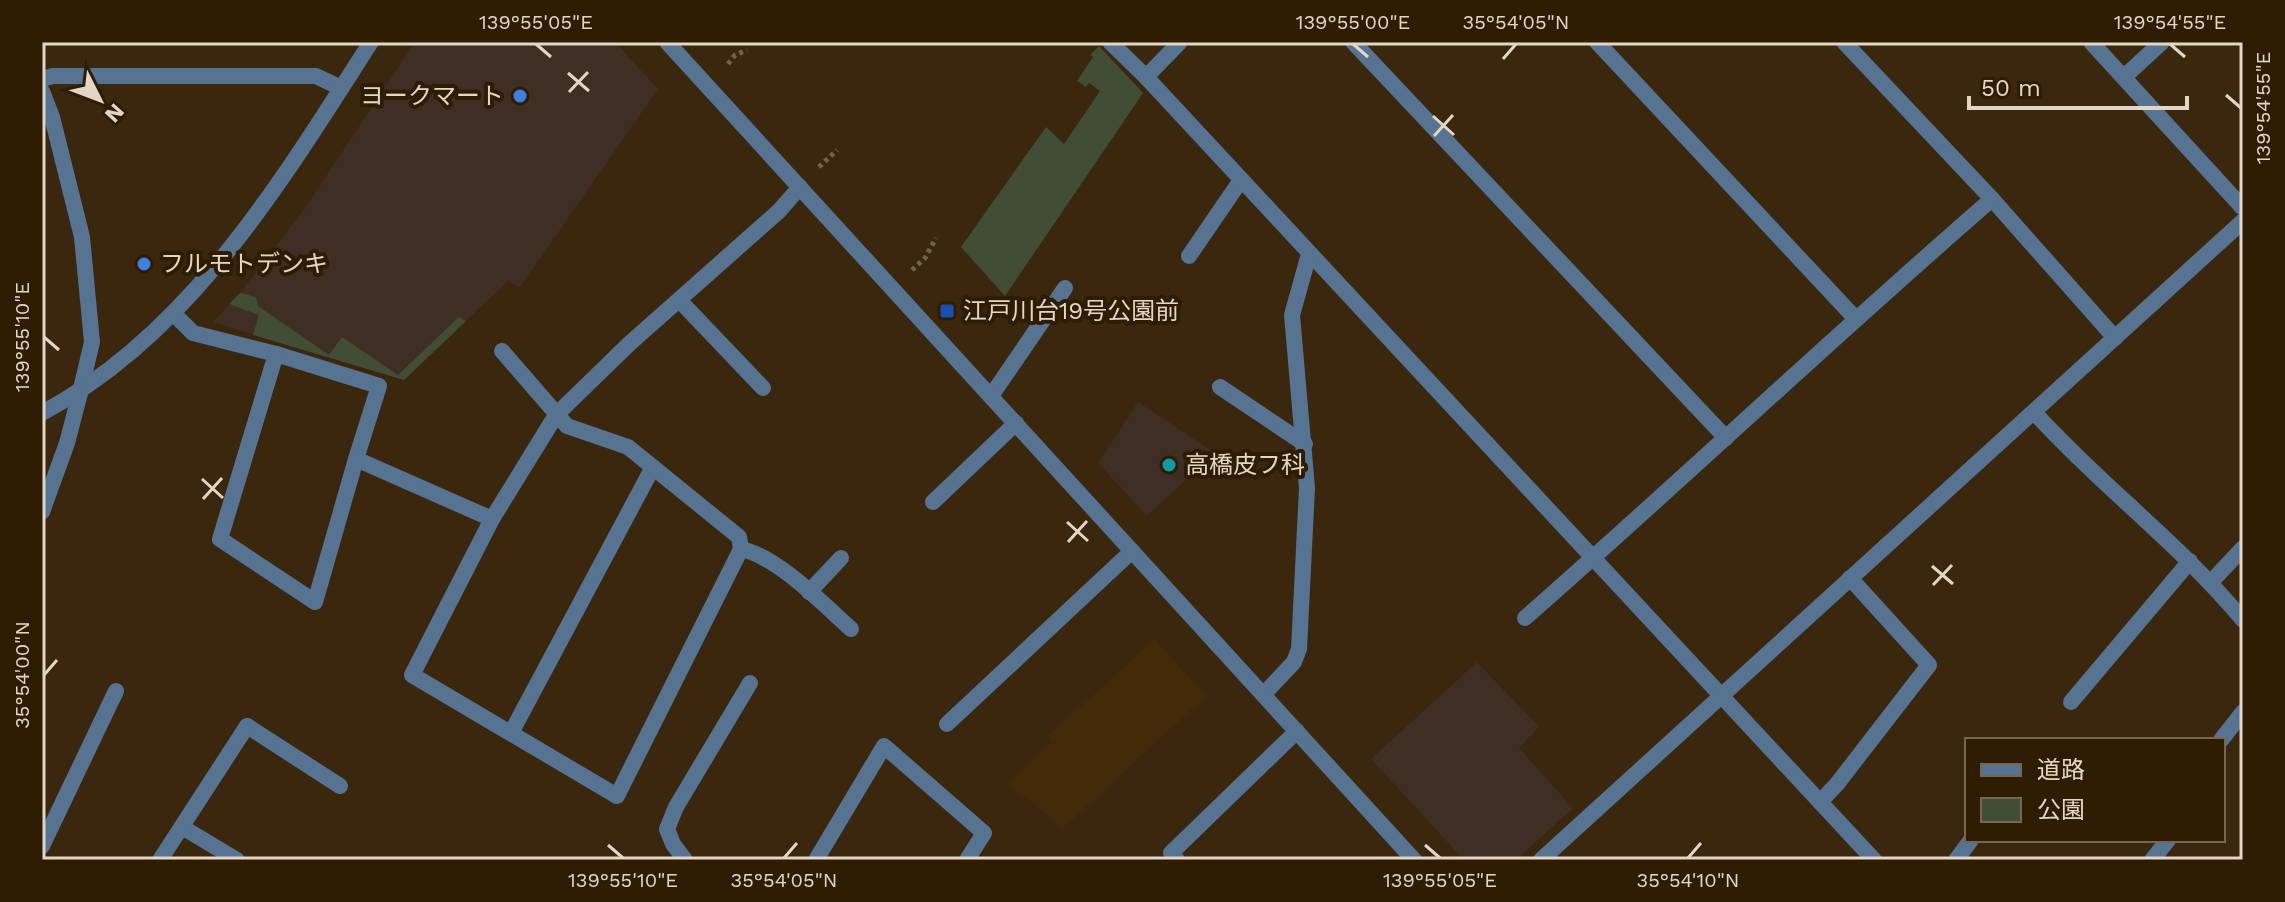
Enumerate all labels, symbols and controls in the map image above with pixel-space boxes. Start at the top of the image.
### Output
text: 139°55'05"E [479,10,593,34]
text: 139°55'00"E [1296,10,1410,34]
text: 35°54'05"N [1463,10,1569,34]
text: 139°54'55"E [2114,10,2226,34]
text: 139°54'55"E [2251,52,2275,164]
north arrow [60,60,140,140]
scale bar [1969,60,2187,110]
text: 50 m [1981,74,2041,102]
place label: ヨークマート [360,82,504,110]
marker: ヨークマート [511,87,529,105]
text: N [100,99,129,127]
place label: フルモトデンキ [160,250,328,278]
marker: フルモトデンキ [135,255,153,273]
text: 139°55'10"E [10,282,34,392]
place label: 江戸川台19号公園前 [963,297,1179,325]
marker: 江戸川台19号公園前 [938,302,956,320]
place label: 高橋皮フ科 [1185,451,1305,479]
marker: 高橋皮フ科 [1160,456,1178,474]
text: 35°54'00"N [10,621,34,729]
legend [1965,738,2225,842]
text: 道路 [2037,756,2085,784]
text: 公園 [2037,796,2085,824]
text: 139°55'10"E [568,868,678,892]
text: 35°54'05"N [731,868,837,892]
text: 139°55'05"E [1383,868,1497,892]
text: 35°54'10"N [1636,868,1740,892]

